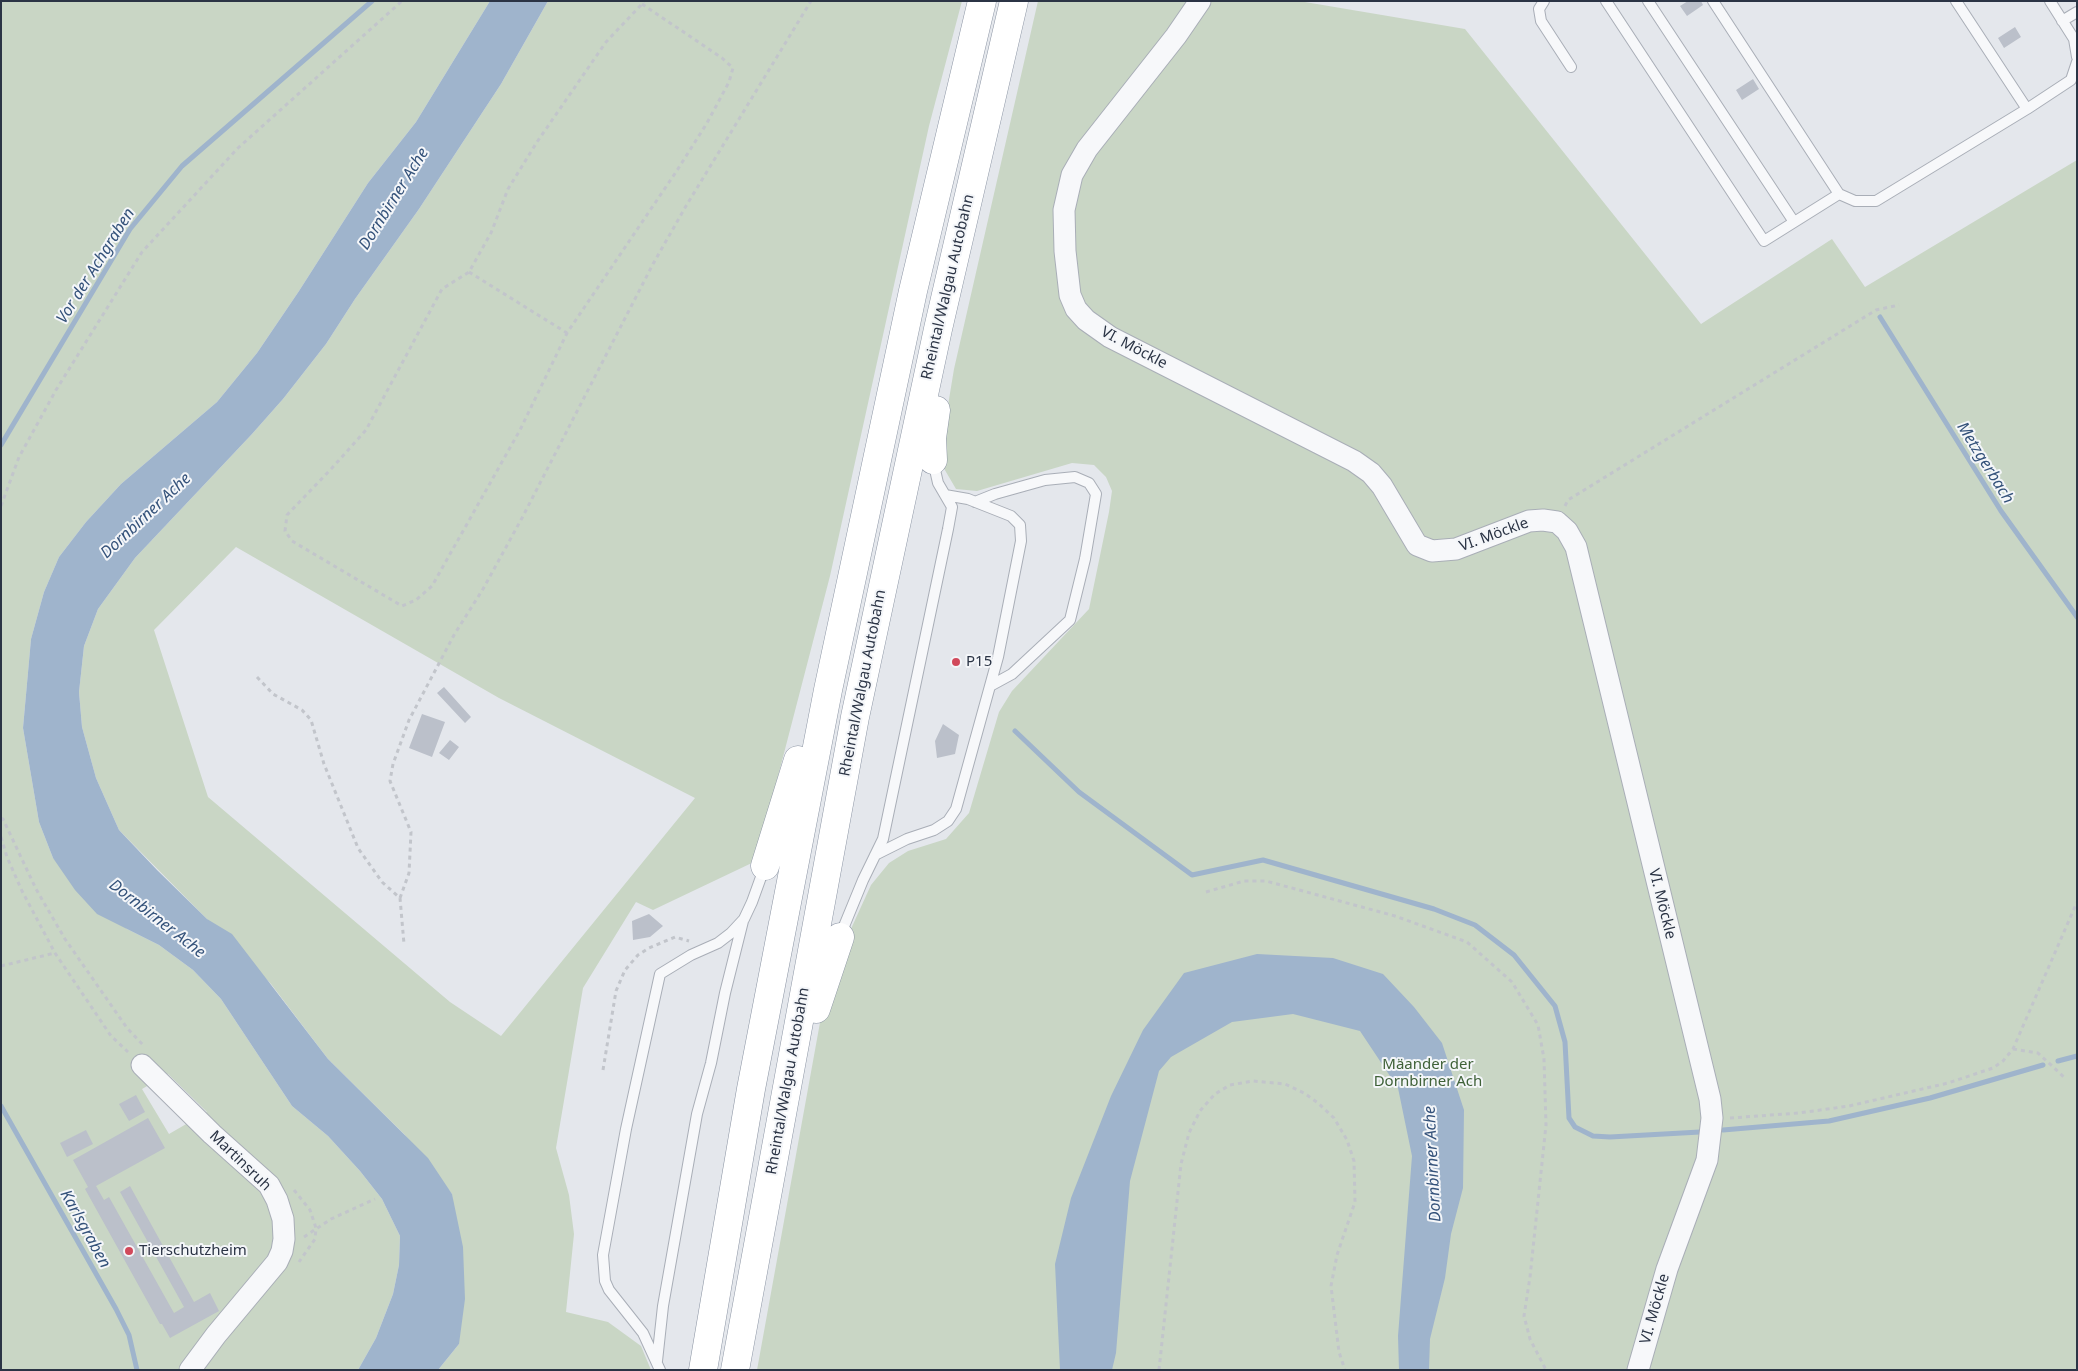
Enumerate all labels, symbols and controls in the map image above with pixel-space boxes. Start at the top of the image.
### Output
water label: Dornbirner Ache [355,145,433,253]
street label: Rheintal/Walgau Autobahn [918,193,978,381]
water label: Vor der Achgraben [53,205,139,327]
street label: VI. Möckle [1098,323,1170,373]
water label: Metzgerbach [1952,419,2018,507]
water label: Dornbirner Ache [97,469,195,563]
street label: VI. Möckle [1457,514,1531,556]
street label: Rheintal/Walgau Autobahn [836,588,890,778]
place label: P15 [966,653,992,671]
marker: P15 [950,656,962,668]
street label: VI. Möckle [1645,867,1679,941]
water label: Dornbirner Ache [105,876,209,962]
street label: Rheintal/Walgau Autobahn [763,986,813,1176]
park label: Mäander der Dornbirner Ach [1374,1056,1482,1091]
water label: Dornbirner Ache [1420,1105,1446,1223]
street label: Martinsruh [205,1127,275,1195]
water label: Karlsgraben [56,1187,114,1271]
place label: Tierschutzheim [139,1242,247,1260]
marker: Tierschutzheim [123,1245,135,1257]
street label: VI. Möckle [1636,1272,1674,1346]

